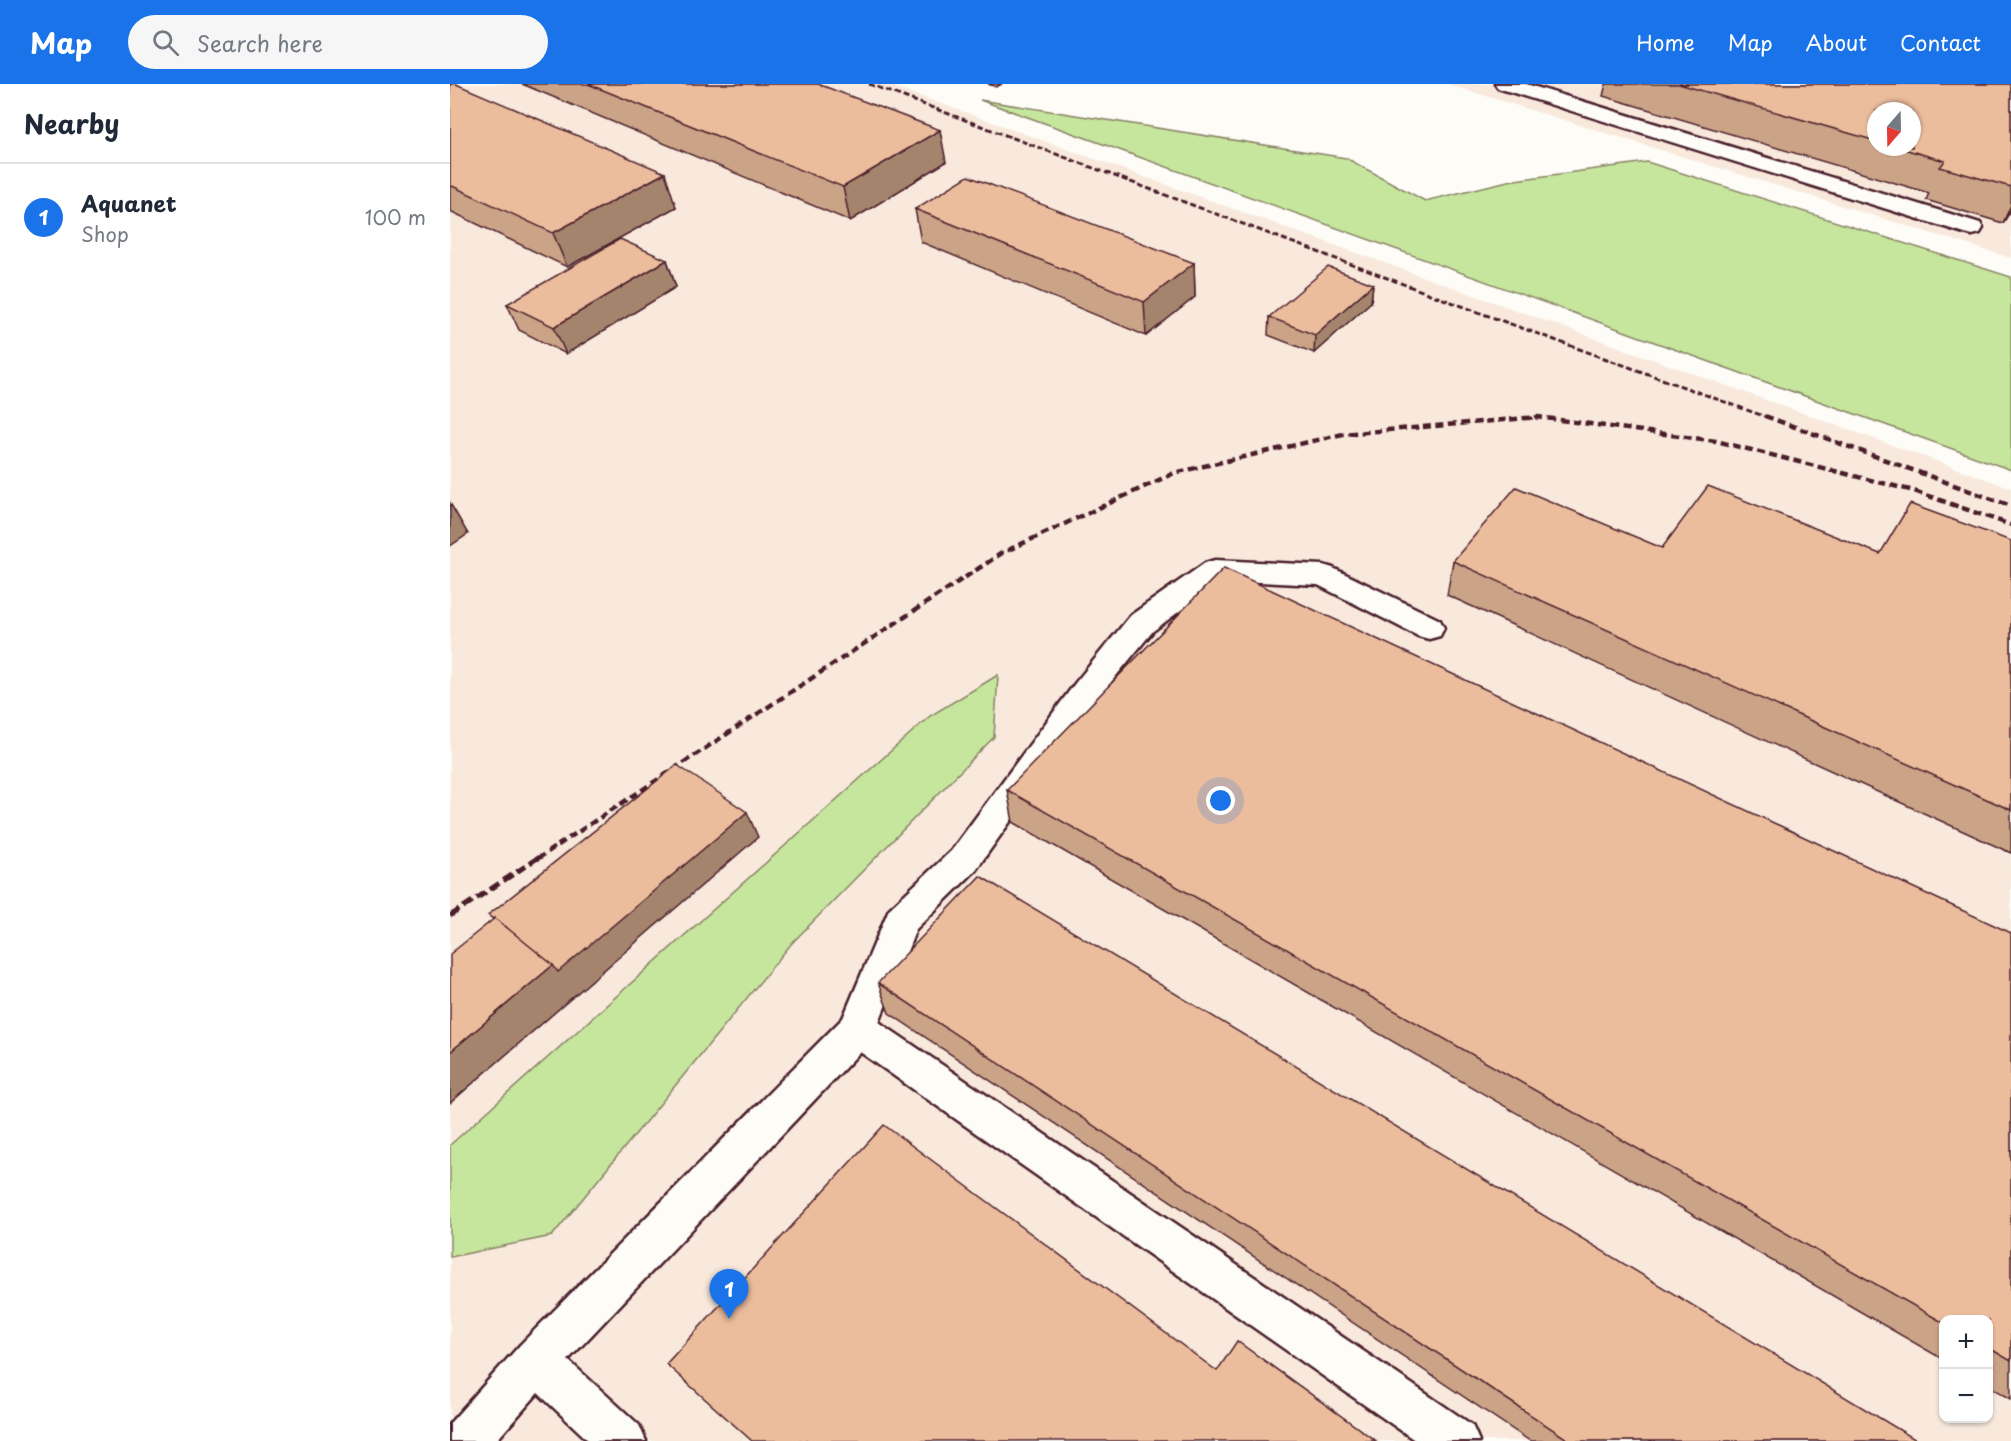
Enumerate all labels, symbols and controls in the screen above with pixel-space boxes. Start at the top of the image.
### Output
search box [128,15,548,69]
text: Map [30,21,92,64]
icon: search [149,26,182,59]
text: Search here [197,26,323,59]
text: Home [1636,26,1695,58]
text: Map [1728,26,1773,58]
text: About [1806,26,1867,58]
text: Contact [1900,26,1981,58]
north arrow [1867,102,1921,156]
text: Nearby [24,104,119,143]
text: Aquanet [81,186,176,219]
text: 1 [39,202,48,232]
text: 100 m [365,202,426,232]
text: Shop [81,219,129,249]
your location [1206,786,1235,815]
pin: 1 [710,1270,748,1319]
map controls [1939,1315,1993,1423]
button: + [1939,1315,1993,1369]
button: − [1939,1369,1993,1423]

